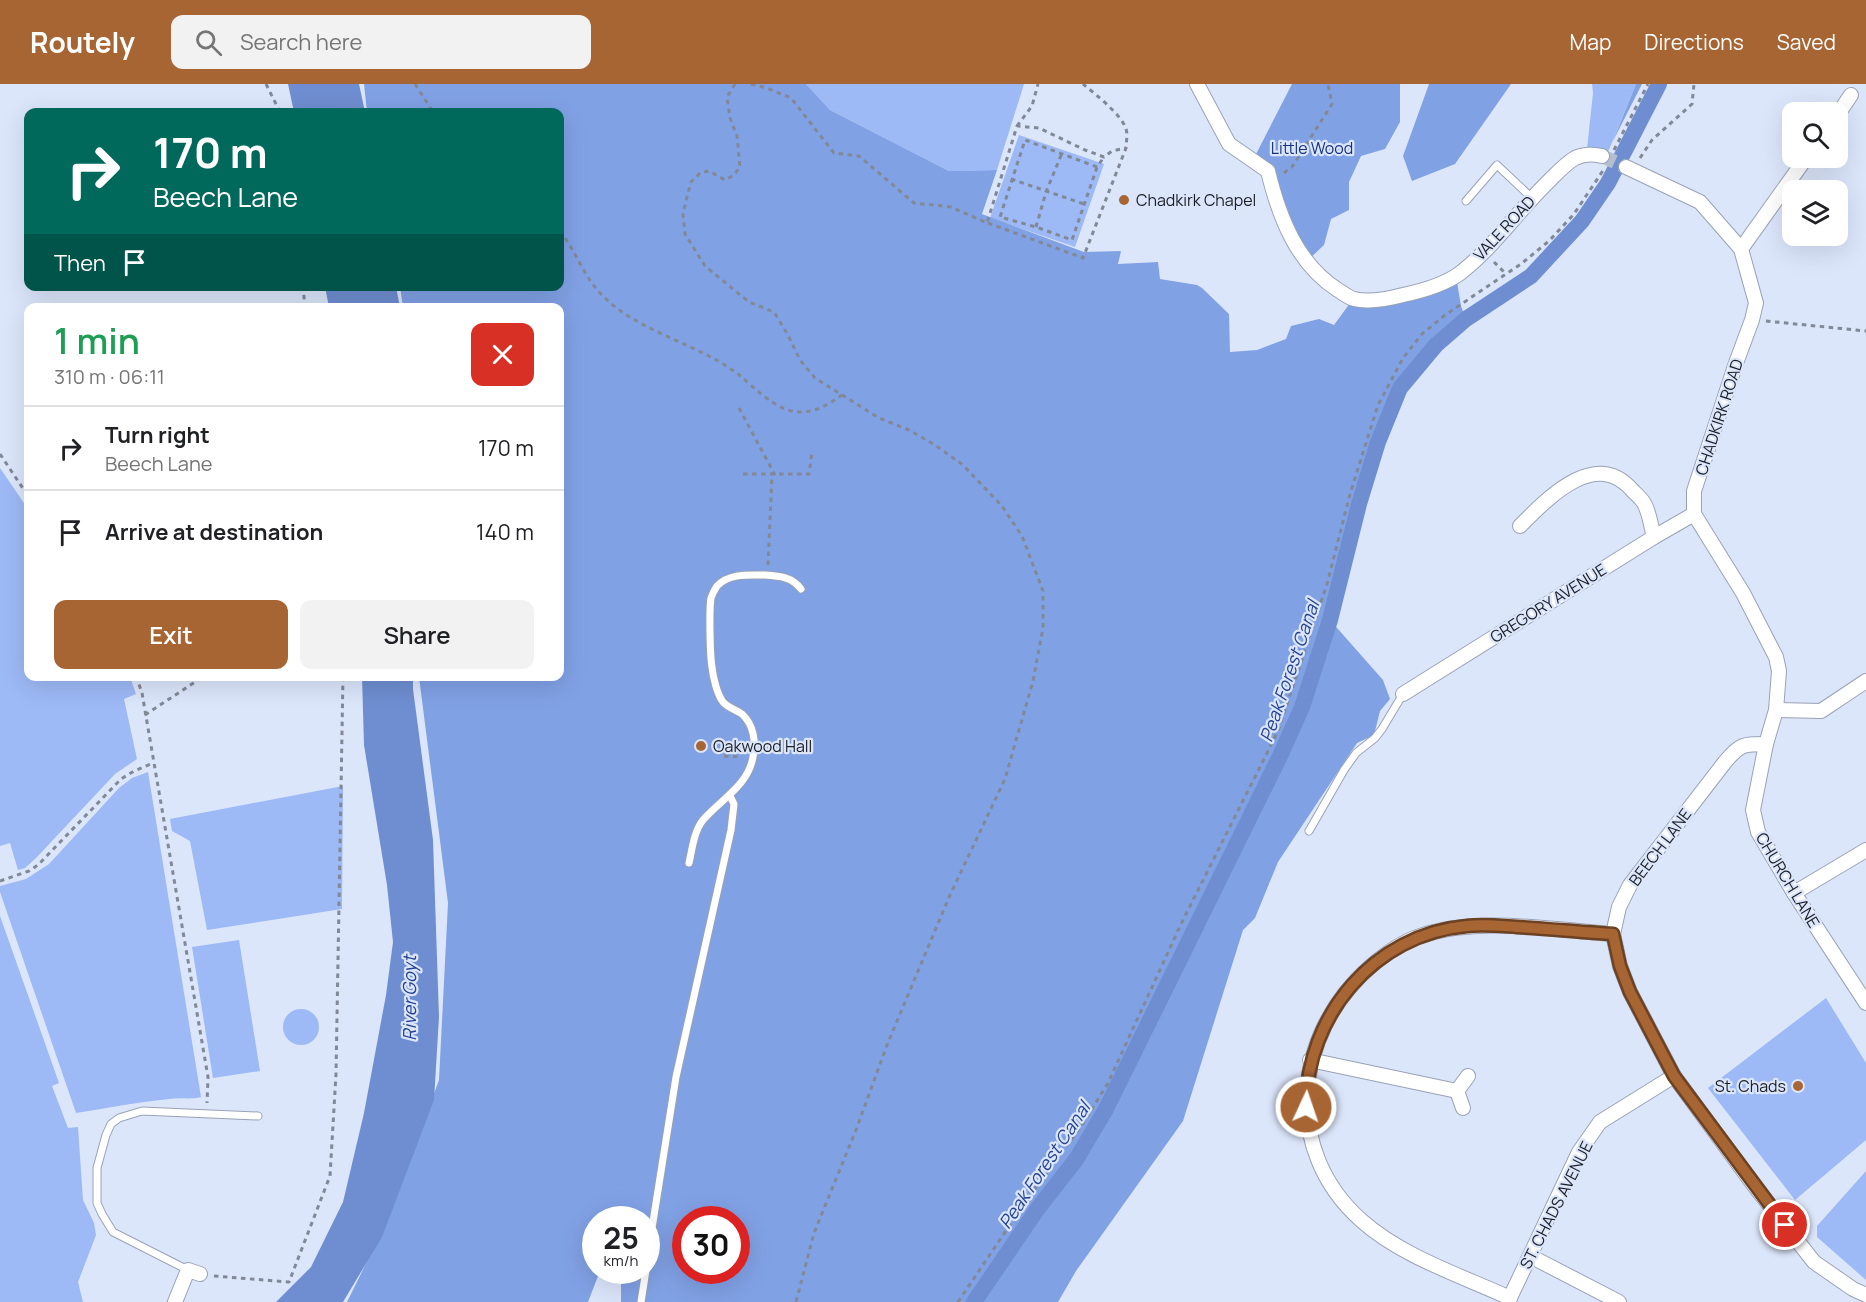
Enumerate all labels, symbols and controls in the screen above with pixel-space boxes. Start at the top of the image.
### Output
search box [171,15,591,69]
text: Routely [30,23,135,61]
icon: search [192,26,225,59]
text: Search here [240,27,362,57]
text: Map [1570,28,1611,56]
text: Directions [1644,28,1744,56]
text: Saved [1777,28,1836,56]
map controls [1782,102,1848,246]
button: search [1782,102,1848,168]
text: 170 m [153,123,268,181]
icon: right [54,132,132,210]
park label: Little Wood [1271,137,1353,159]
text: Beech Lane [153,178,298,215]
button: layers [1782,180,1848,246]
place label: Chadkirk Chapel [1136,189,1256,211]
street label: VALE ROAD [1468,191,1540,265]
marker: Chadkirk Chapel [1117,193,1131,207]
icon: arrive [118,246,151,279]
text: Then [54,248,106,278]
text: 1 min [54,316,140,365]
button: close [471,323,534,386]
street label: CHADKIRK ROAD [1690,356,1748,478]
text: 310 m · 06:11 [54,363,165,390]
text: Turn right [105,420,210,450]
icon: right [54,432,87,465]
text: 170 m [478,433,534,463]
text: Beech Lane [105,450,212,477]
icon: arrive [54,516,87,549]
text: Arrive at destination [105,517,323,547]
text: 140 m [476,517,534,547]
street label: GREGORY AVENUE [1486,558,1610,648]
water label: Peak Forest Canal [1254,594,1325,745]
button: Exit [54,600,288,669]
button: Share [300,600,534,669]
place label: Oakwood Hall [713,735,812,757]
marker: Oakwood Hall [694,739,708,753]
street label: BEECH LANE [1624,804,1696,890]
street label: CHURCH LANE [1751,828,1825,932]
water label: River Goyt [397,954,421,1041]
position arrow [1274,1075,1338,1139]
place label: St. Chads [1715,1075,1786,1097]
marker: St. Chads [1791,1079,1805,1093]
water label: Peak Forest Canal [993,1095,1097,1233]
street label: ST. CHADS AVENUE [1514,1137,1598,1273]
pin [1759,1199,1810,1250]
speed limit sign: 30 [672,1206,750,1284]
icon: arrive [1768,1208,1801,1241]
text: 25 [603,1217,639,1258]
text: km/h [604,1250,638,1271]

